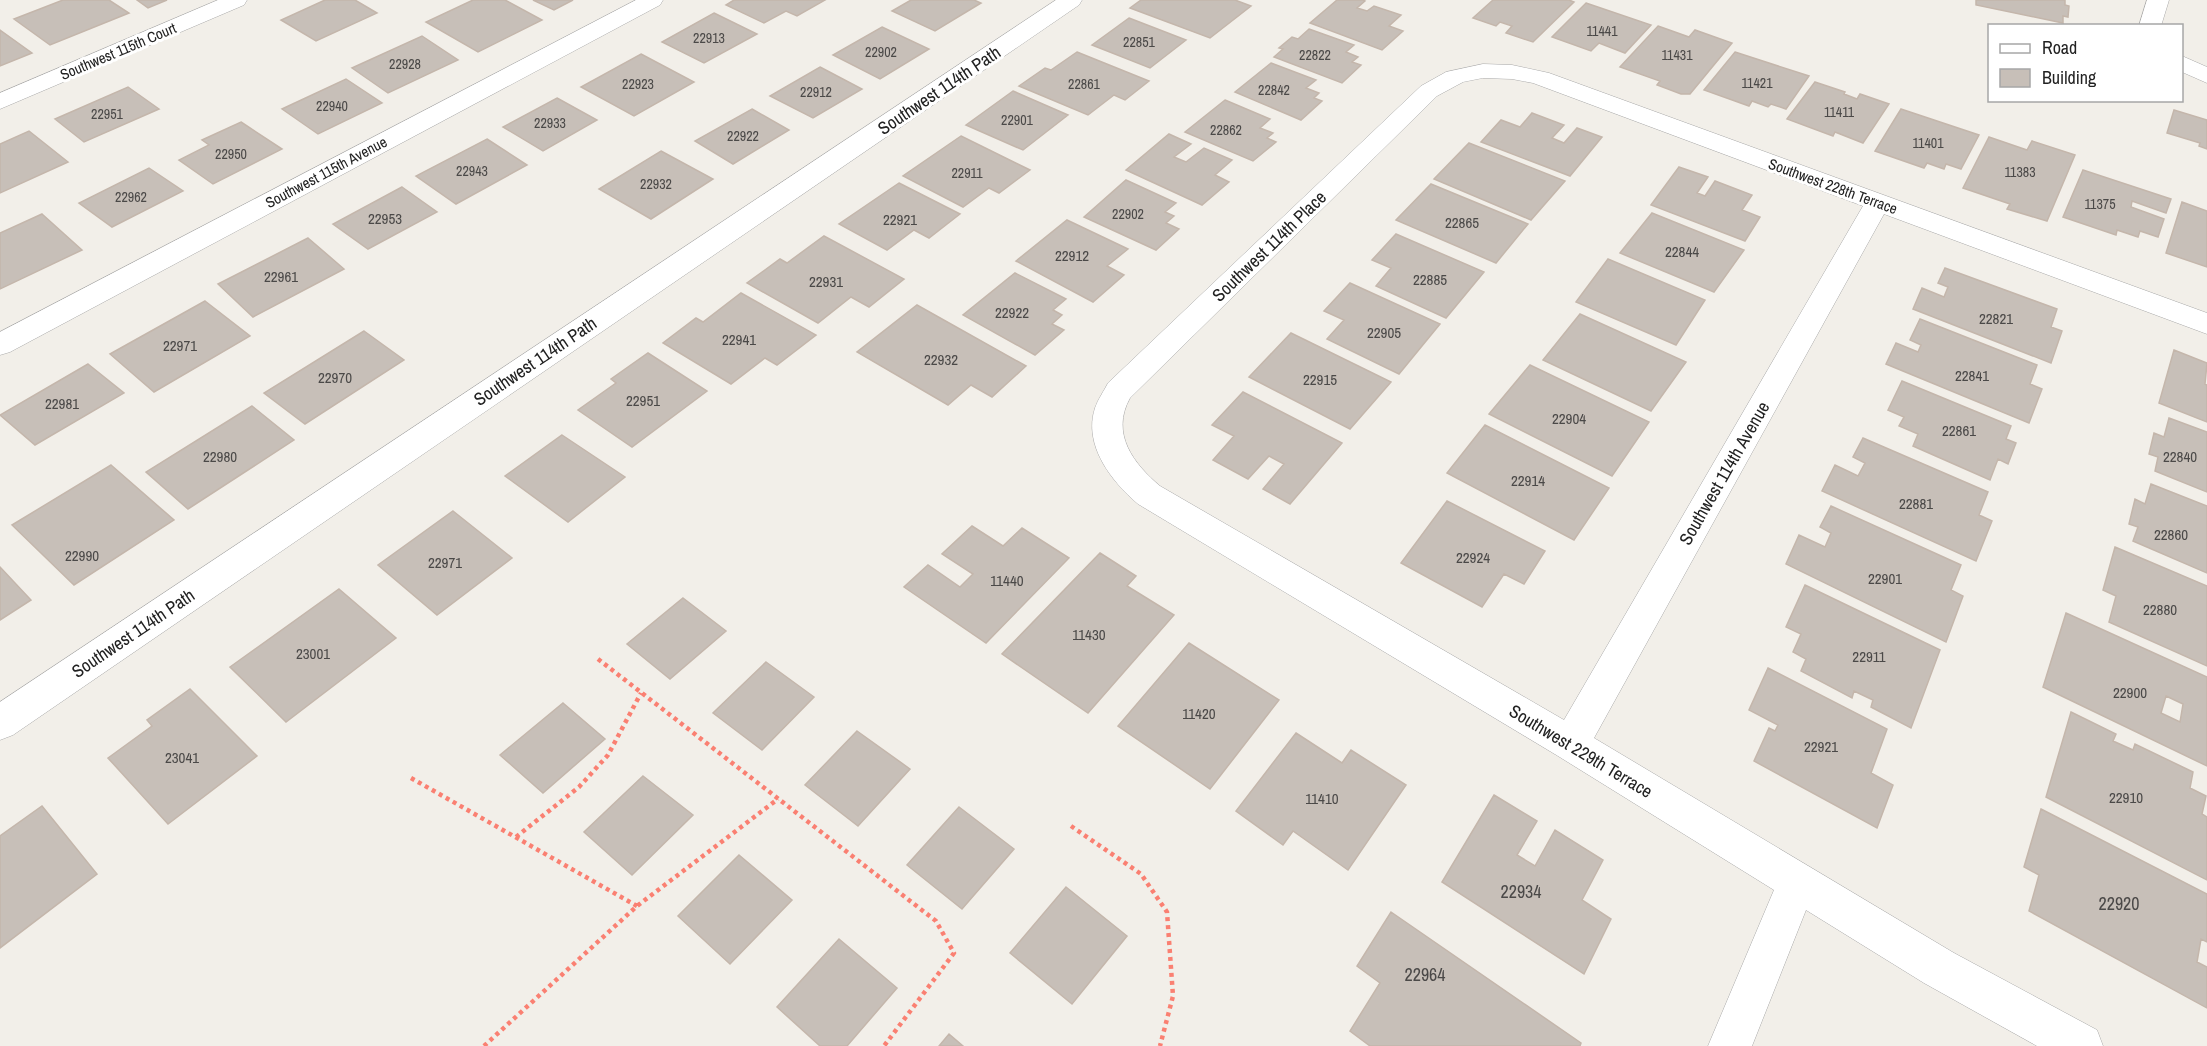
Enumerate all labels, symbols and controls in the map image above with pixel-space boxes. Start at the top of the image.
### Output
street label: Southwest 115th Court [57,17,180,85]
house number: 11441 [1586,22,1618,40]
legend [1988,24,2183,102]
house number: 22913 [693,29,725,47]
house number: 22851 [1123,33,1156,51]
text: Road [2042,35,2077,60]
street label: Southwest 114th Path [873,40,1005,140]
house number: 22902 [865,43,897,61]
house number: 22822 [1299,46,1331,64]
house number: 11431 [1661,46,1693,64]
house number: 22928 [389,55,421,73]
text: Building [2042,65,2097,90]
house number: 11421 [1741,74,1773,92]
house number: 22923 [622,75,654,93]
house number: 22861 [1068,75,1101,93]
house number: 22842 [1258,81,1290,99]
house number: 22912 [800,83,832,101]
house number: 22940 [316,97,348,115]
house number: 11411 [1824,103,1855,121]
house number: 22951 [91,105,124,123]
house number: 22901 [1001,111,1034,129]
house number: 22933 [534,114,566,132]
house number: 22862 [1210,121,1242,139]
house number: 22922 [727,127,759,145]
street label: Southwest 115th Avenue [261,131,391,213]
house number: 11401 [1912,134,1944,152]
house number: 22950 [215,145,247,163]
street label: Southwest 228th Terrace [1766,153,1901,219]
house number: 22943 [456,162,488,180]
house number: 11383 [2004,163,2036,181]
house number: 22911 [951,164,983,182]
house number: 22932 [640,175,672,193]
street label: Southwest 114th Place [1206,185,1332,307]
house number: 22962 [115,188,147,206]
house number: 11375 [2084,195,2116,213]
house number: 22902 [1112,205,1144,223]
house number: 22953 [368,208,402,229]
house number: 22921 [883,209,917,230]
house number: 22865 [1445,212,1479,233]
house number: 22844 [1665,241,1699,262]
house number: 22912 [1055,245,1089,266]
house number: 22961 [264,266,298,287]
house number: 22885 [1413,269,1447,290]
house number: 22931 [809,271,843,292]
house number: 22922 [995,302,1029,323]
house number: 22821 [1979,308,2013,329]
street label: Southwest 114th Path [469,311,601,411]
house number: 22905 [1367,322,1401,343]
house number: 22941 [722,329,756,350]
house number: 22971 [163,335,197,356]
house number: 22932 [924,349,958,370]
house number: 22841 [1955,365,1989,386]
house number: 22970 [318,367,352,388]
house number: 22915 [1303,369,1337,390]
house number: 22951 [626,390,660,411]
house number: 22981 [45,393,79,414]
street label: Southwest 114th Avenue [1673,397,1775,549]
house number: 22904 [1552,408,1586,429]
house number: 22861 [1942,420,1976,441]
house number: 22980 [203,446,237,467]
house number: 22840 [2163,446,2197,467]
house number: 22914 [1511,470,1545,491]
house number: 22881 [1899,493,1933,514]
house number: 22860 [2154,524,2188,545]
house number: 22990 [65,545,99,566]
house number: 22924 [1456,547,1490,568]
house number: 22971 [428,552,462,573]
house number: 22901 [1868,568,1902,589]
house number: 11440 [990,570,1024,591]
street label: Southwest 114th Path [67,583,199,683]
house number: 22880 [2143,599,2177,620]
house number: 11430 [1072,624,1106,645]
house number: 23001 [296,643,330,664]
house number: 22911 [1852,646,1886,667]
house number: 22900 [2113,682,2147,703]
street label: Southwest 229th Terrace [1505,698,1657,804]
house number: 11420 [1182,703,1216,724]
house number: 22921 [1804,736,1838,757]
house number: 23041 [165,747,199,768]
house number: 22910 [2109,787,2143,808]
house number: 11410 [1305,788,1339,809]
house number: 22934 [1500,879,1542,904]
house number: 22920 [2098,891,2140,916]
house number: 22964 [1404,962,1446,987]

